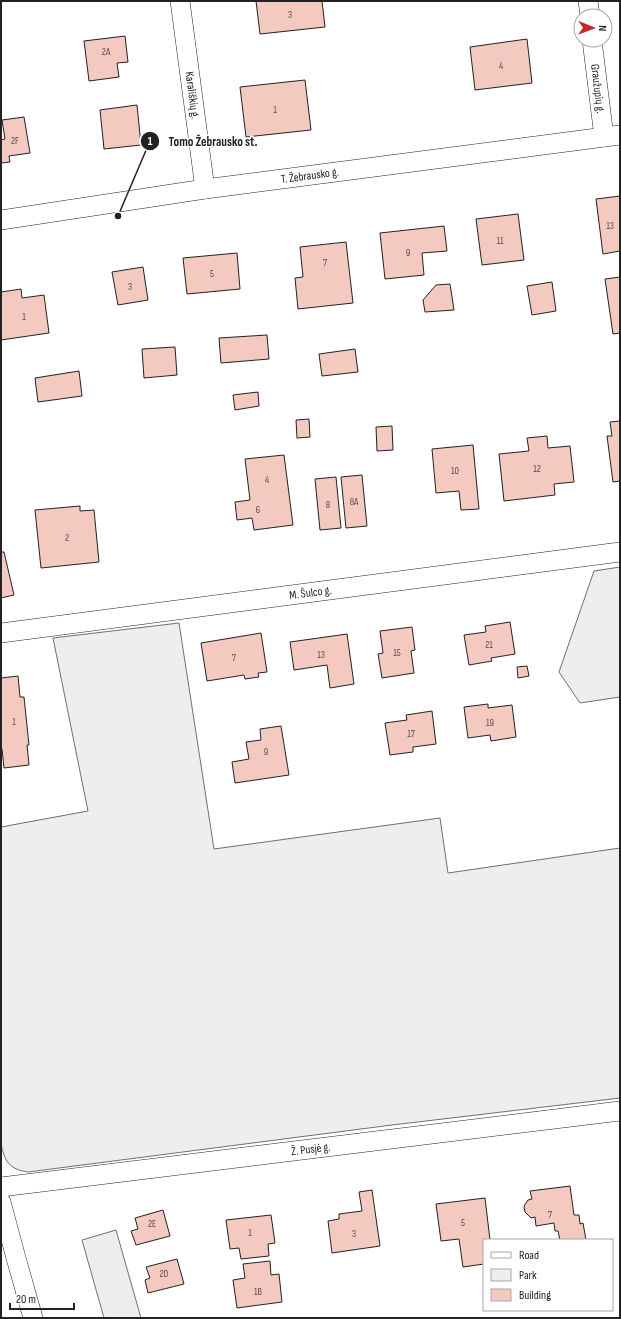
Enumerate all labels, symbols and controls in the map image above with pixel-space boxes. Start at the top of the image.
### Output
north arrow [573,8,613,48]
house number: 3 [288,9,292,21]
text: N [596,25,609,31]
house number: 2A [102,46,111,58]
house number: 4 [499,60,503,72]
street label: Graužupių g. [587,63,608,114]
street label: Karališkių g. [181,71,203,120]
house number: 1 [273,104,277,116]
callout: Tomo Žebrausko st. [140,129,265,154]
text: 1 [148,134,153,149]
text: Tomo Žebrausko st. [169,134,257,150]
house number: 2F [11,135,19,147]
street label: T. Žebrausko g. [280,165,340,187]
house number: 13 [606,220,614,232]
house number: 11 [497,235,504,247]
house number: 9 [406,247,410,259]
house number: 7 [323,257,327,269]
house number: 5 [210,268,214,280]
house number: 3 [128,281,132,293]
house number: 1 [22,311,26,323]
house number: 12 [533,463,541,475]
house number: 10 [451,465,459,477]
house number: 4 [265,474,269,486]
house number: 8A [350,496,359,508]
house number: 8 [326,499,330,511]
house number: 6 [256,504,260,516]
house number: 2 [65,532,69,544]
street label: M. Šulco g. [288,583,332,603]
house number: 21 [485,639,493,651]
house number: 15 [393,647,401,659]
house number: 13 [317,649,325,661]
house number: 7 [232,652,236,664]
house number: 1 [12,716,16,728]
house number: 19 [486,717,494,729]
house number: 17 [407,728,415,740]
house number: 9 [264,746,268,758]
street label: Ž. Pusjė g. [290,1140,331,1159]
house number: 7 [548,1209,552,1221]
house number: 5 [461,1217,465,1229]
house number: 2E [148,1218,156,1230]
house number: 1 [248,1227,252,1239]
house number: 3 [352,1228,356,1240]
legend [483,1239,613,1311]
text: Road [519,1248,539,1263]
house number: 2D [159,1268,169,1280]
text: Park [519,1268,537,1283]
scale bar [10,1285,74,1311]
house number: 1B [254,1286,263,1298]
text: Building [519,1288,551,1303]
text: 20 m [16,1292,36,1307]

